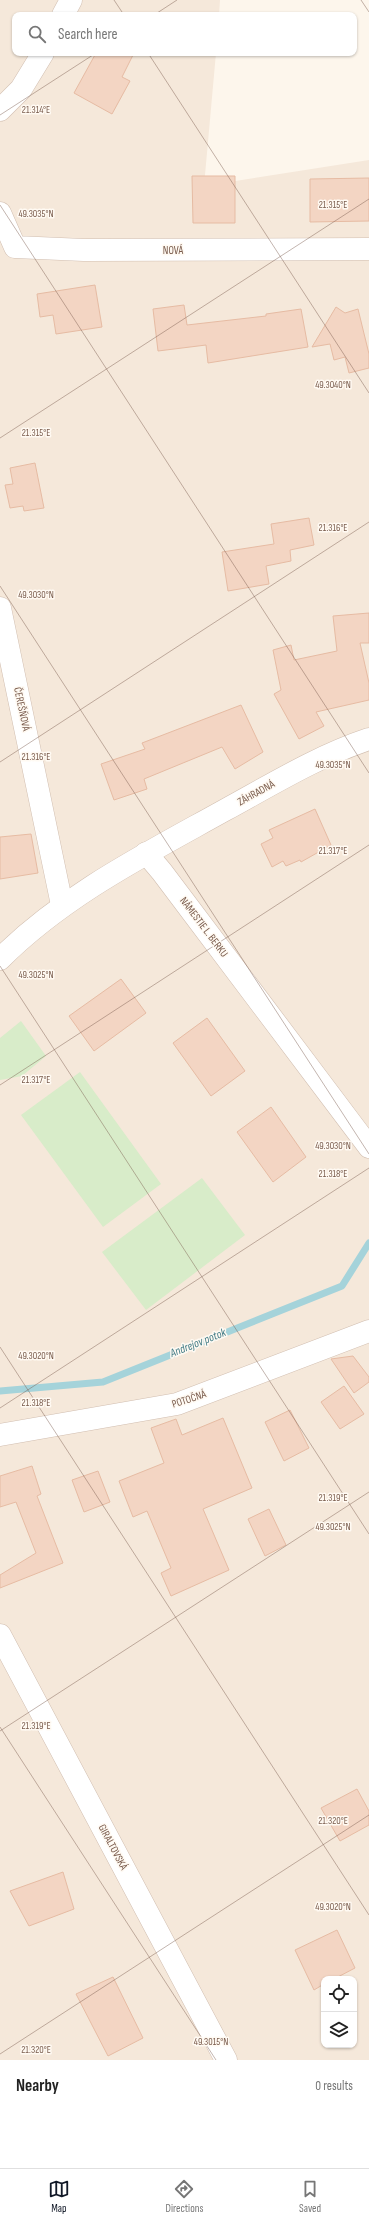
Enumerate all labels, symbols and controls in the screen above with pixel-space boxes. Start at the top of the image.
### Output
search box [12,12,357,56]
icon: search [26,23,48,45]
text: Search here [58,25,118,44]
text: 21.314°E [22,104,50,116]
text: 21.315°E [319,199,347,211]
text: 49.3035°N [18,208,54,220]
street label: NOVÁ [163,244,183,257]
text: 49.3040°N [315,379,351,391]
text: 21.315°E [22,427,50,439]
text: 21.316°E [319,522,348,534]
text: 49.3030°N [18,589,54,601]
street label: ČEREŠŇOVÁ [11,686,34,732]
text: 21.316°E [22,751,51,763]
text: 49.3035°N [315,759,351,771]
street label: ZÁHRADNÁ [235,777,277,808]
text: 21.317°E [319,845,347,857]
street label: NÁMESTIE L. BERKU [177,894,231,960]
text: 49.3025°N [18,969,54,981]
text: 21.317°E [22,1074,50,1086]
text: 49.3030°N [315,1140,351,1152]
text: 21.318°E [319,1168,347,1180]
water label: Andrejov potok [167,1325,229,1361]
text: 49.3020°N [18,1350,54,1362]
street label: POTOČNÁ [170,1386,208,1411]
text: 21.318°E [22,1397,50,1409]
text: 21.319°E [318,1492,348,1504]
text: 49.3025°N [315,1521,351,1533]
text: 21.319°E [21,1720,51,1732]
text: 21.320°E [318,1815,348,1827]
street label: GIRALTOVSKÁ [96,1822,131,1872]
text: 49.3020°N [315,1901,351,1913]
map controls [321,1976,357,2048]
button: locate [321,1976,357,2012]
button: layers [321,2012,357,2048]
text: 49.3015°N [194,2036,228,2048]
text: 21.320°E [21,2044,51,2056]
text: Nearby [16,2076,59,2096]
text: 0 results [315,2078,353,2094]
tab: Map [48,2178,70,2215]
tab: Directions [166,2178,203,2215]
tab: Saved [299,2178,321,2215]

